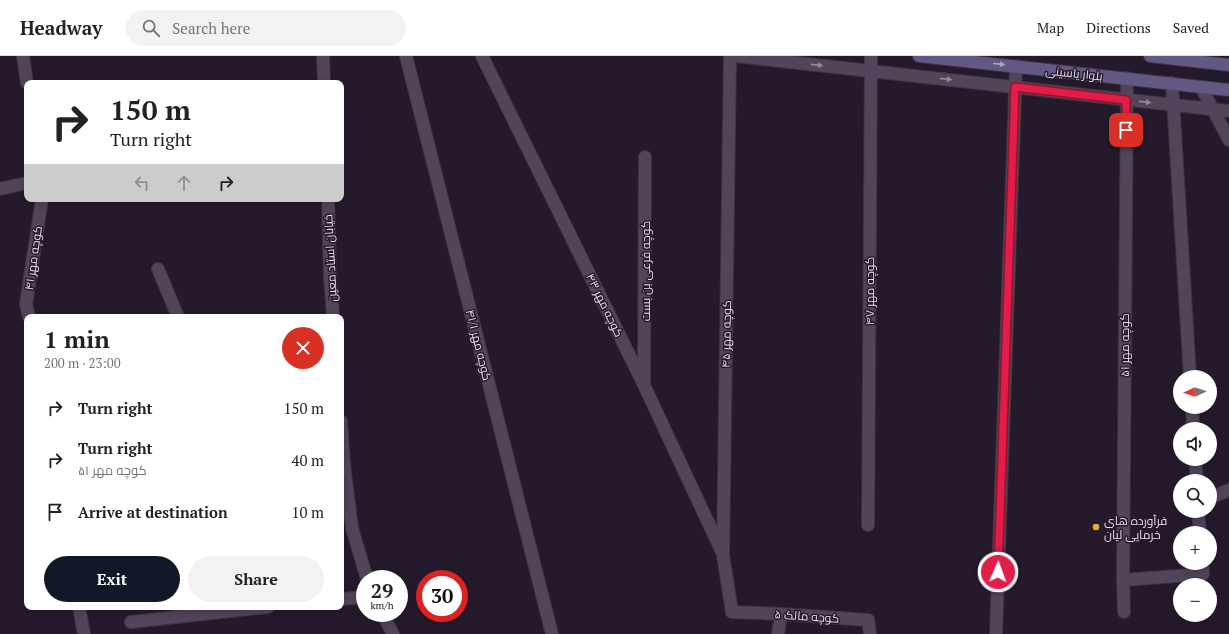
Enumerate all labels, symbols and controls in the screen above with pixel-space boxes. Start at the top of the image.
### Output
search box [126,10,406,46]
text: Headway [20,15,102,40]
icon: search [140,17,162,39]
text: Search here [172,18,250,38]
text: Map [1037,18,1064,37]
text: Directions [1086,18,1151,37]
text: Saved [1173,18,1209,37]
one-way arrow [993,61,1005,68]
one-way arrow [811,62,823,68]
street label: بلوار یاسینی [1045,63,1103,83]
one-way arrow [940,76,952,83]
text: 150 m [110,91,191,128]
icon: right [44,96,96,148]
one-way arrow [1139,98,1151,105]
pin [1109,113,1143,147]
icon: arrive [1115,119,1137,141]
text: Turn right [110,127,192,151]
icon: left [131,172,153,194]
icon: ahead [173,172,195,194]
icon: right [215,172,237,194]
street label: خیابان استاد معین [320,214,340,302]
street label: کوچه فرعی بن بست [638,221,655,321]
street label: کوچه مهر ۴۱ [21,225,47,291]
street label: کوچه مهر ۴۷ [862,257,879,325]
street label: کوچه مهر ۴۳ [581,271,627,340]
street label: کوچه مهر ۴۵ [718,300,736,368]
street label: کوچه مهر ۴۱/۱ [461,308,495,383]
street label: کوچه مهر ۵۱ [1117,313,1134,377]
text: 1 min [44,323,110,355]
button: close [282,327,324,369]
text: 200 m · 23:00 [44,354,121,372]
north arrow [1173,370,1217,414]
map controls [1173,370,1217,622]
icon: right [44,397,66,419]
text: Turn right [78,398,153,418]
text: 150 m [283,398,324,418]
button: sound [1173,422,1217,466]
text: Turn right [78,438,153,458]
icon: right [44,449,66,471]
text: 40 m [291,450,324,470]
text: کوچه مهر ۵۱ [78,461,147,479]
button: search [1173,474,1217,518]
icon: arrive [44,501,66,523]
text: Arrive at destination [78,502,228,522]
text: 10 m [291,502,324,522]
place label: فرآورده های خرمایی لیان [1104,513,1167,542]
marker: فرآورده های خرمایی لیان [1091,522,1101,532]
button: + [1173,526,1217,570]
position arrow [977,551,1019,593]
button: Exit [44,556,180,602]
button: Share [188,556,324,602]
speed limit sign: 30 [416,570,468,622]
text: 29 [371,577,393,604]
button: − [1173,578,1217,622]
text: km/h [370,599,394,612]
street label: کوچه مالک ۵ [774,606,840,628]

